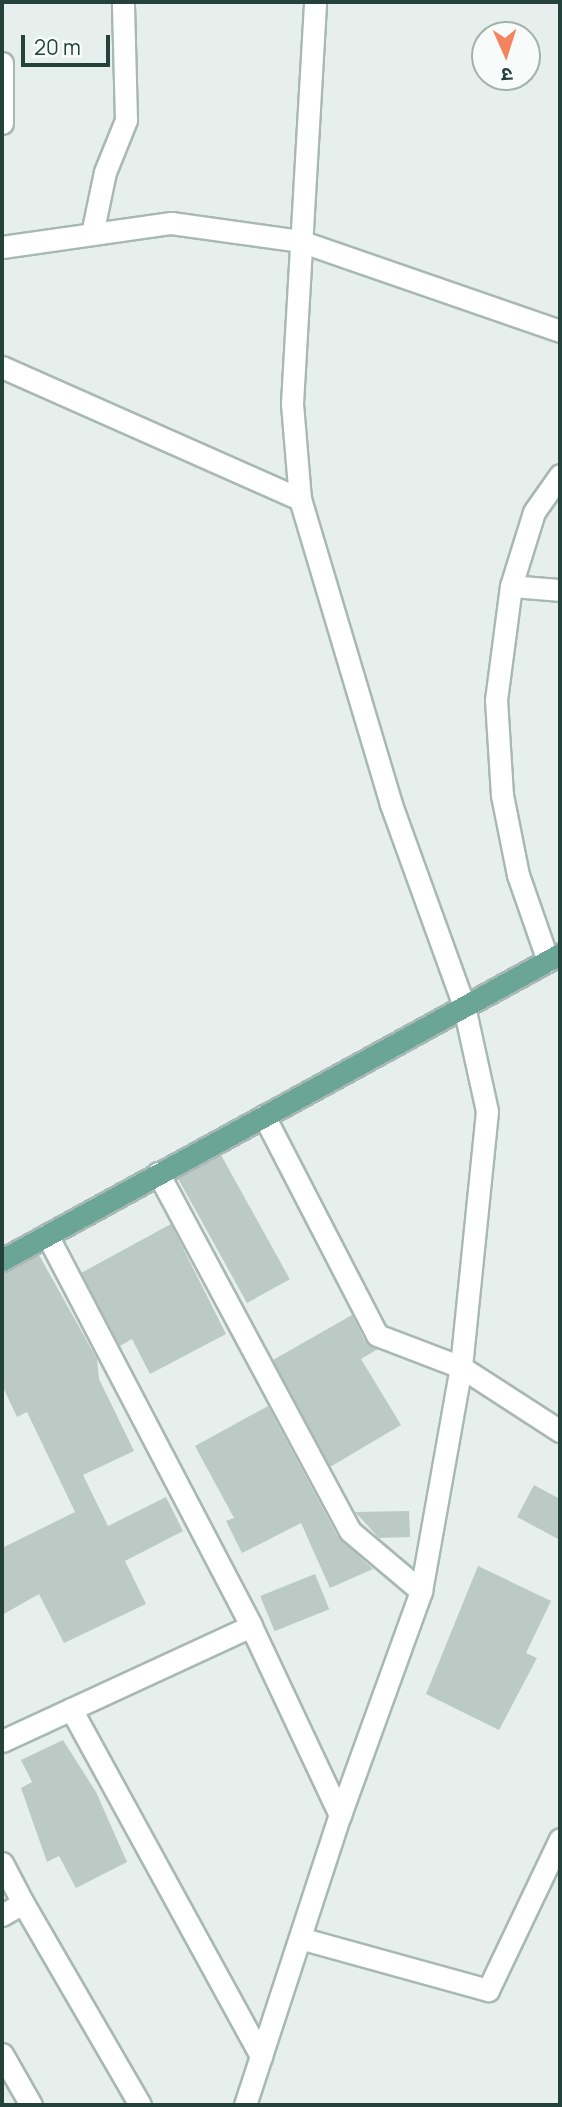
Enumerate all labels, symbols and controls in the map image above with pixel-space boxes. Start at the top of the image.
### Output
scale bar [24,21,114,65]
north arrow [471,21,541,91]
text: 20 m [34,33,81,61]
text: उ [501,62,513,88]

